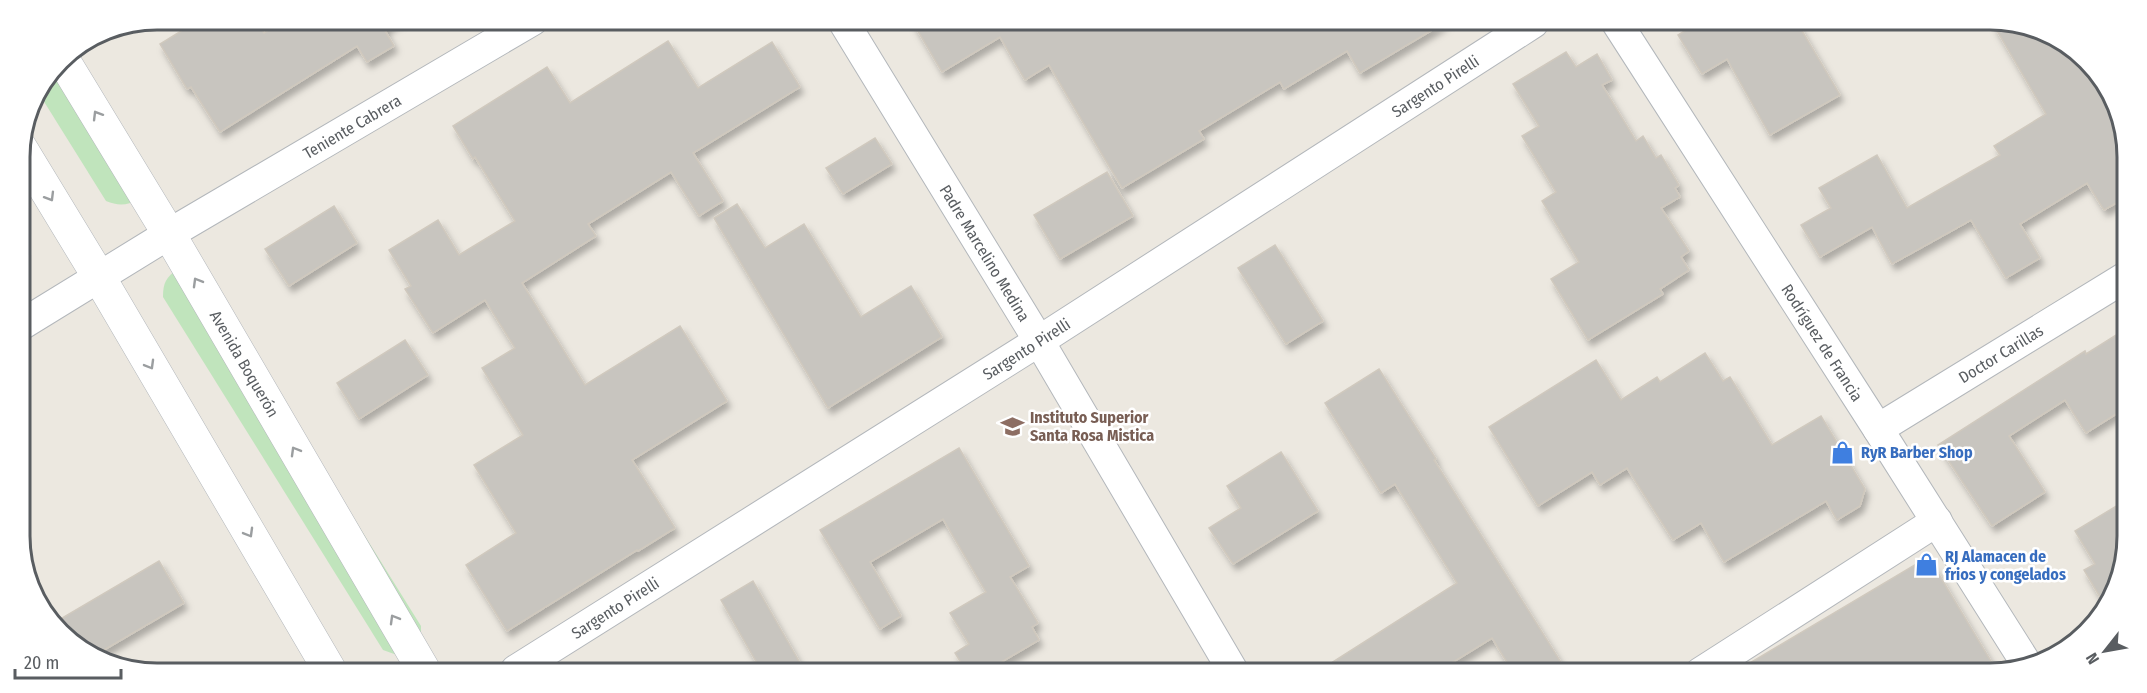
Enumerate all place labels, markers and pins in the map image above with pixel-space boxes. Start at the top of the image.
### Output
place label: Instituto Superior Santa Rosa Mistica [1030,408,1154,445]
school or university icon: Instituto Superior Santa Rosa Mistica [999,413,1025,439]
shop icon: RyR Barber Shop [1830,439,1856,465]
place label: RyR Barber Shop [1861,443,1973,462]
place label: RJ Alamacen de frios y congelados [1945,547,2066,584]
shop icon: RJ Alamacen de frios y congelados [1914,552,1940,578]

